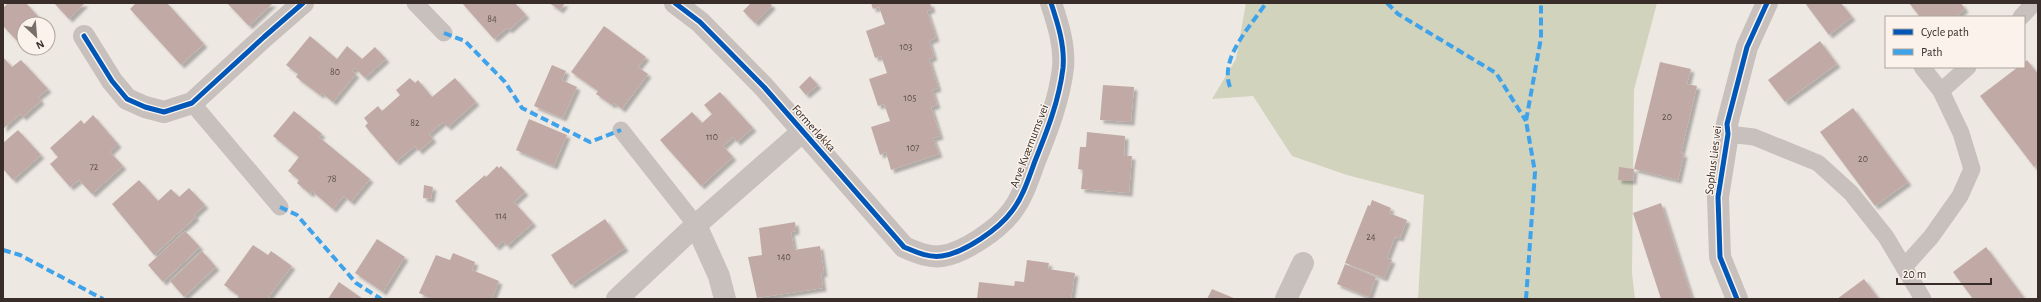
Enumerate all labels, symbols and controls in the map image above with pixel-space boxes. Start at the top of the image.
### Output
house number: 84 [487,14,497,24]
north arrow [16,16,56,56]
legend [1885,16,2025,68]
text: Cycle path [1921,26,1969,39]
text: N [34,38,46,51]
house number: 103 [900,42,912,52]
text: Path [1921,46,1943,58]
house number: 80 [330,67,340,77]
house number: 105 [904,93,916,103]
street label: Formerløkka [790,102,838,154]
street label: Arve Kværnums vei [1008,103,1050,189]
house number: 20 [1662,112,1672,122]
house number: 82 [410,118,420,128]
street label: Sophus Lies vei [1703,125,1723,195]
house number: 110 [706,132,718,142]
house number: 107 [907,143,919,153]
house number: 20 [1858,154,1868,164]
house number: 72 [90,162,99,172]
house number: 78 [328,174,337,184]
house number: 114 [495,211,507,221]
house number: 24 [1366,232,1376,242]
house number: 140 [777,252,791,262]
scale bar [1897,260,1991,286]
text: 20 m [1903,268,1926,280]

